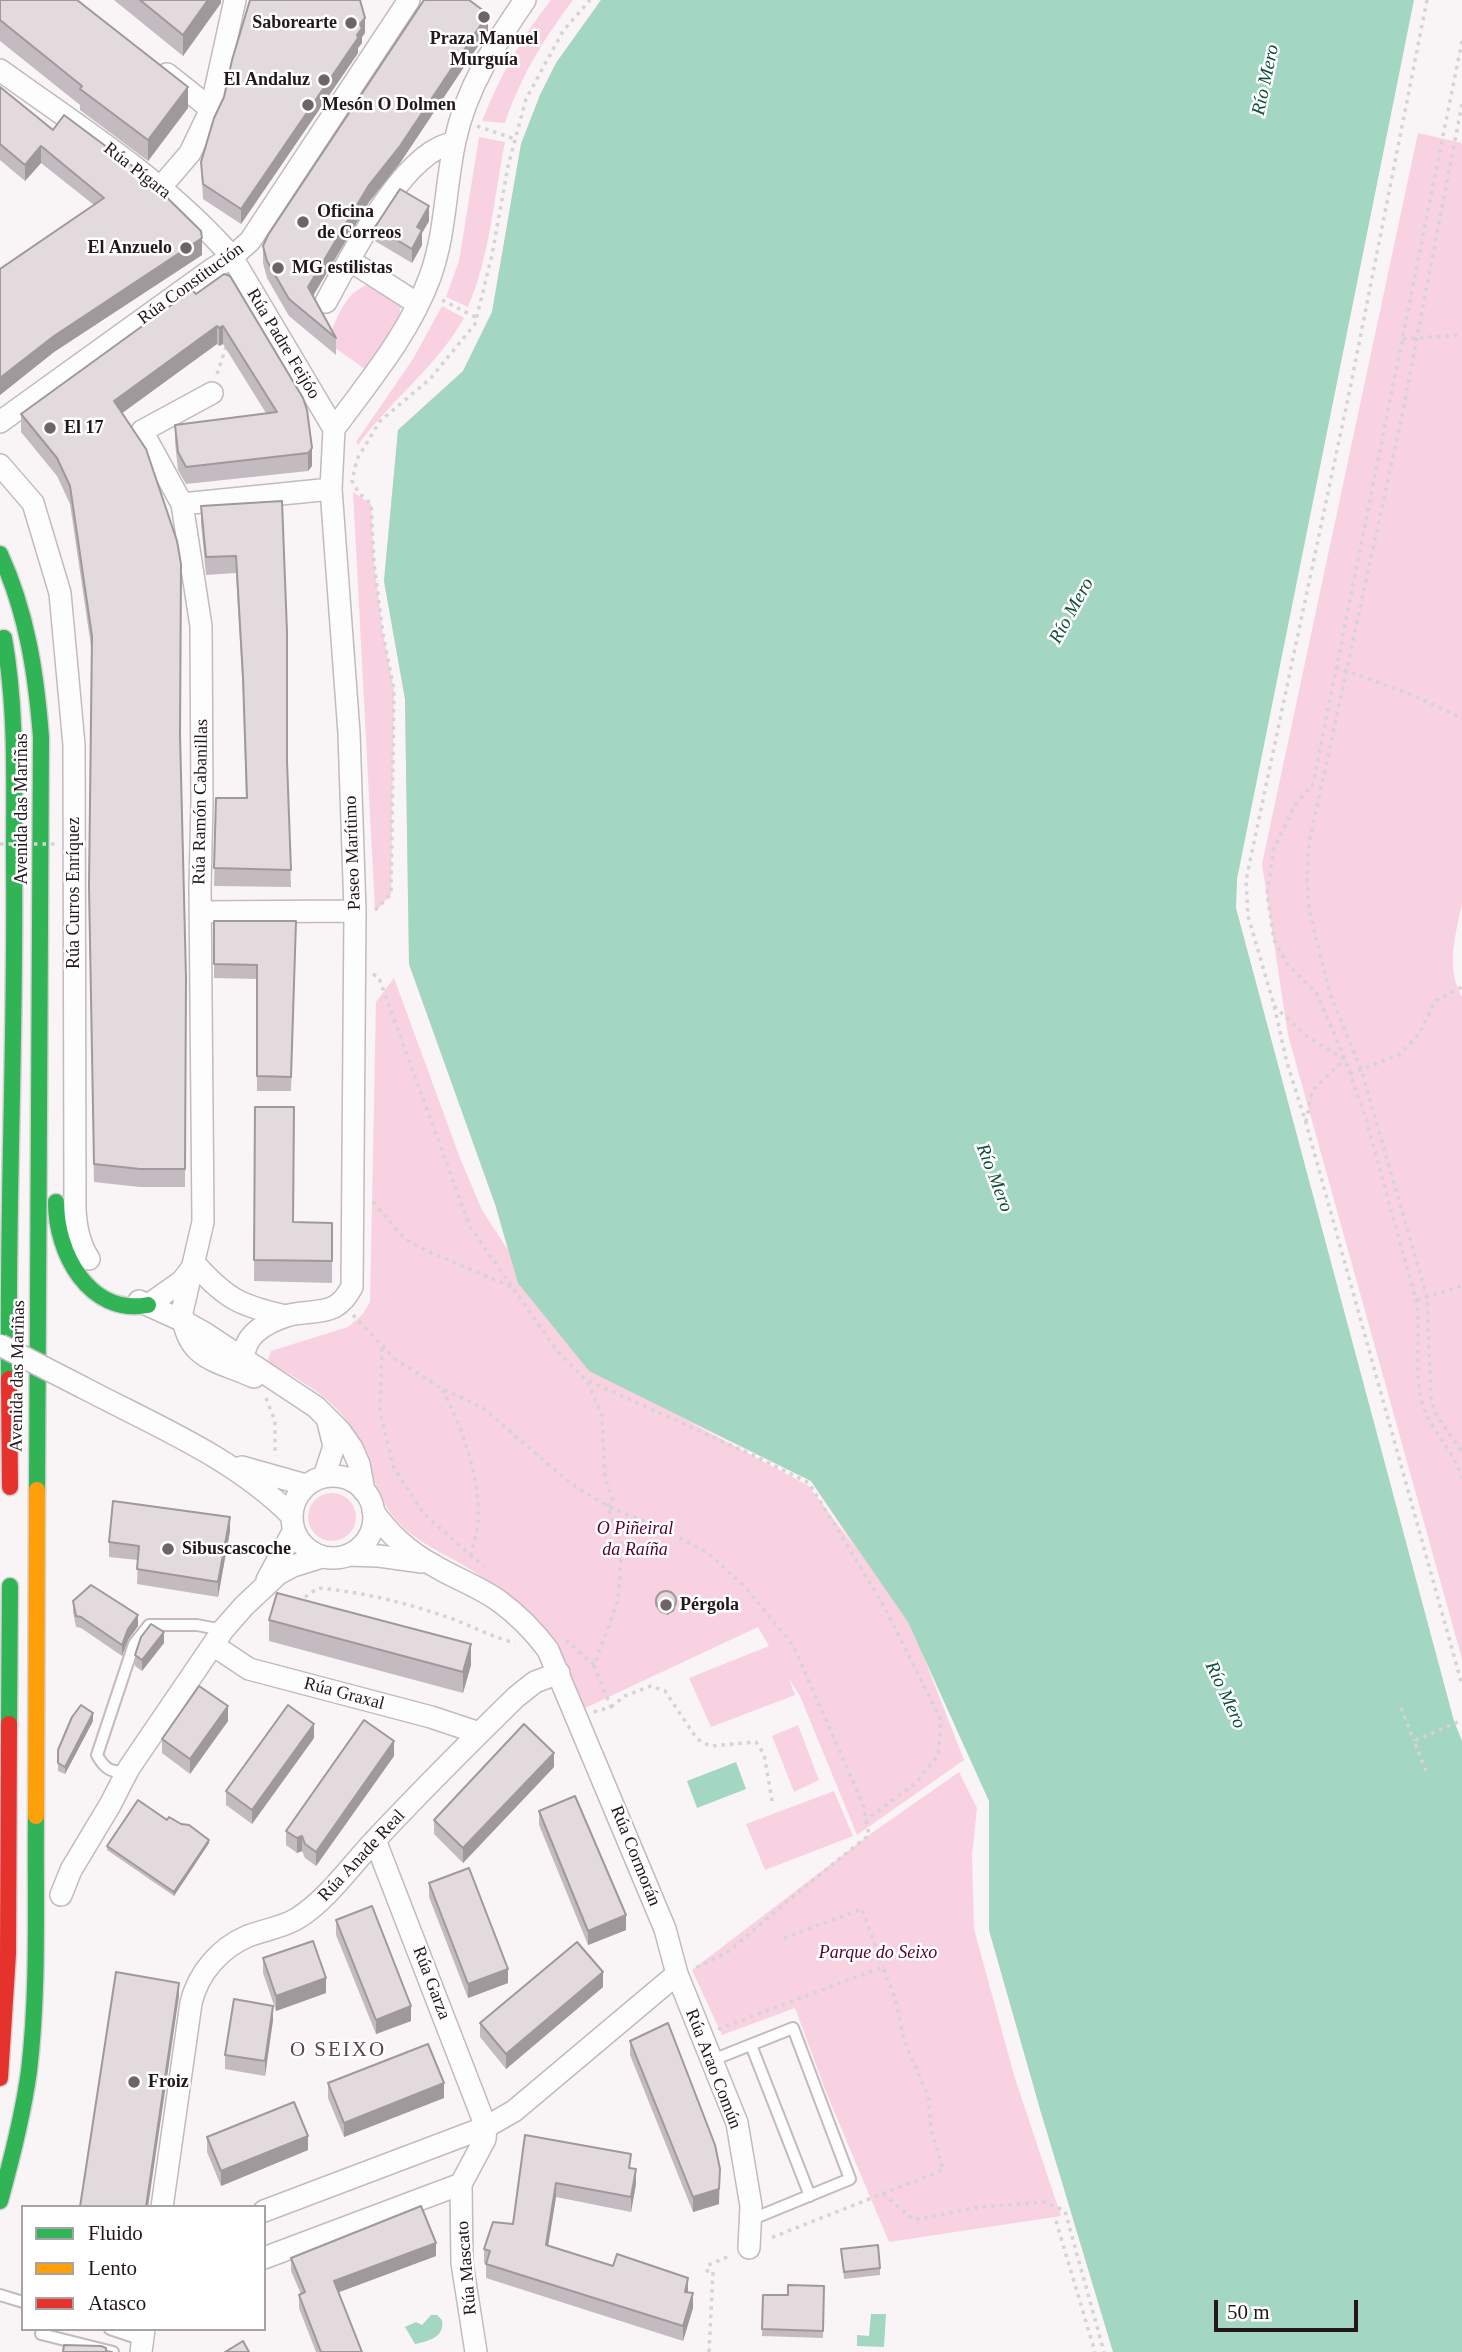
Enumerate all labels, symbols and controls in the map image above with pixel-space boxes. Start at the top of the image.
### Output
marker: Praza Manuel Murguía [476,9,492,25]
place label: Saborearte [252,12,337,34]
marker: Saborearte [343,15,359,31]
place label: Praza Manuel Murguía [430,28,538,70]
water label: Río Mero [1247,43,1285,117]
place label: El Andaluz [223,69,310,91]
marker: El Andaluz [316,72,332,88]
place label: Mesón O Dolmen [322,94,456,116]
marker: Mesón O Dolmen [300,97,316,113]
street label: Rúa Pígara [99,138,175,204]
place label: Oficina de Correos [317,201,401,244]
marker: Oficina de Correos [295,214,311,230]
place label: El Anzuelo [87,237,172,259]
street label: Rúa Constitución [134,238,248,330]
marker: El Anzuelo [178,240,194,256]
place label: MG estilistas [292,257,392,279]
marker: MG estilistas [270,260,286,276]
street label: Rúa Padre Feijóo [242,285,324,403]
place label: El 17 [64,417,104,439]
marker: El 17 [42,420,58,436]
water label: Río Mero [1045,574,1099,648]
street label: Rúa Ramón Cabanillas [189,719,213,885]
street label: Avenida das Mariñas [11,733,33,885]
street label: Paseo Marítimo [340,795,366,911]
street label: Rúa Curros Enríquez [63,817,85,969]
water label: Río Mero [971,1140,1017,1216]
street label: Avenida das Mariñas [6,1300,30,1452]
park label: O Piñeiral da Raíña [597,1518,673,1560]
place label: Sibuscascoche [182,1538,291,1560]
marker: Sibuscascoche [160,1541,176,1557]
place label: Pérgola [680,1594,739,1616]
marker: Pérgola [658,1597,674,1613]
water label: Río Mero [1200,1658,1250,1732]
street label: Rúa Graxal [301,1673,387,1715]
street label: Rúa Cormorán [605,1803,665,1909]
street label: Rúa Anade Real [314,1805,410,1907]
park label: Parque do Seixo [819,1942,937,1964]
street label: Rúa Garza [407,1943,455,2023]
street label: Rúa Arao Común [680,2006,746,2132]
district label: O SEIXO [291,2037,385,2063]
place label: Froiz [148,2071,189,2093]
marker: Froiz [126,2074,142,2090]
legend [21,2205,266,2331]
street label: Rúa Mascato [452,2220,482,2316]
text: Fluido [88,2221,143,2245]
text: Lento [88,2256,137,2280]
scale bar [1217,2286,1360,2330]
text: Atasco [88,2291,146,2315]
text: 50 m [1227,2300,1270,2324]

